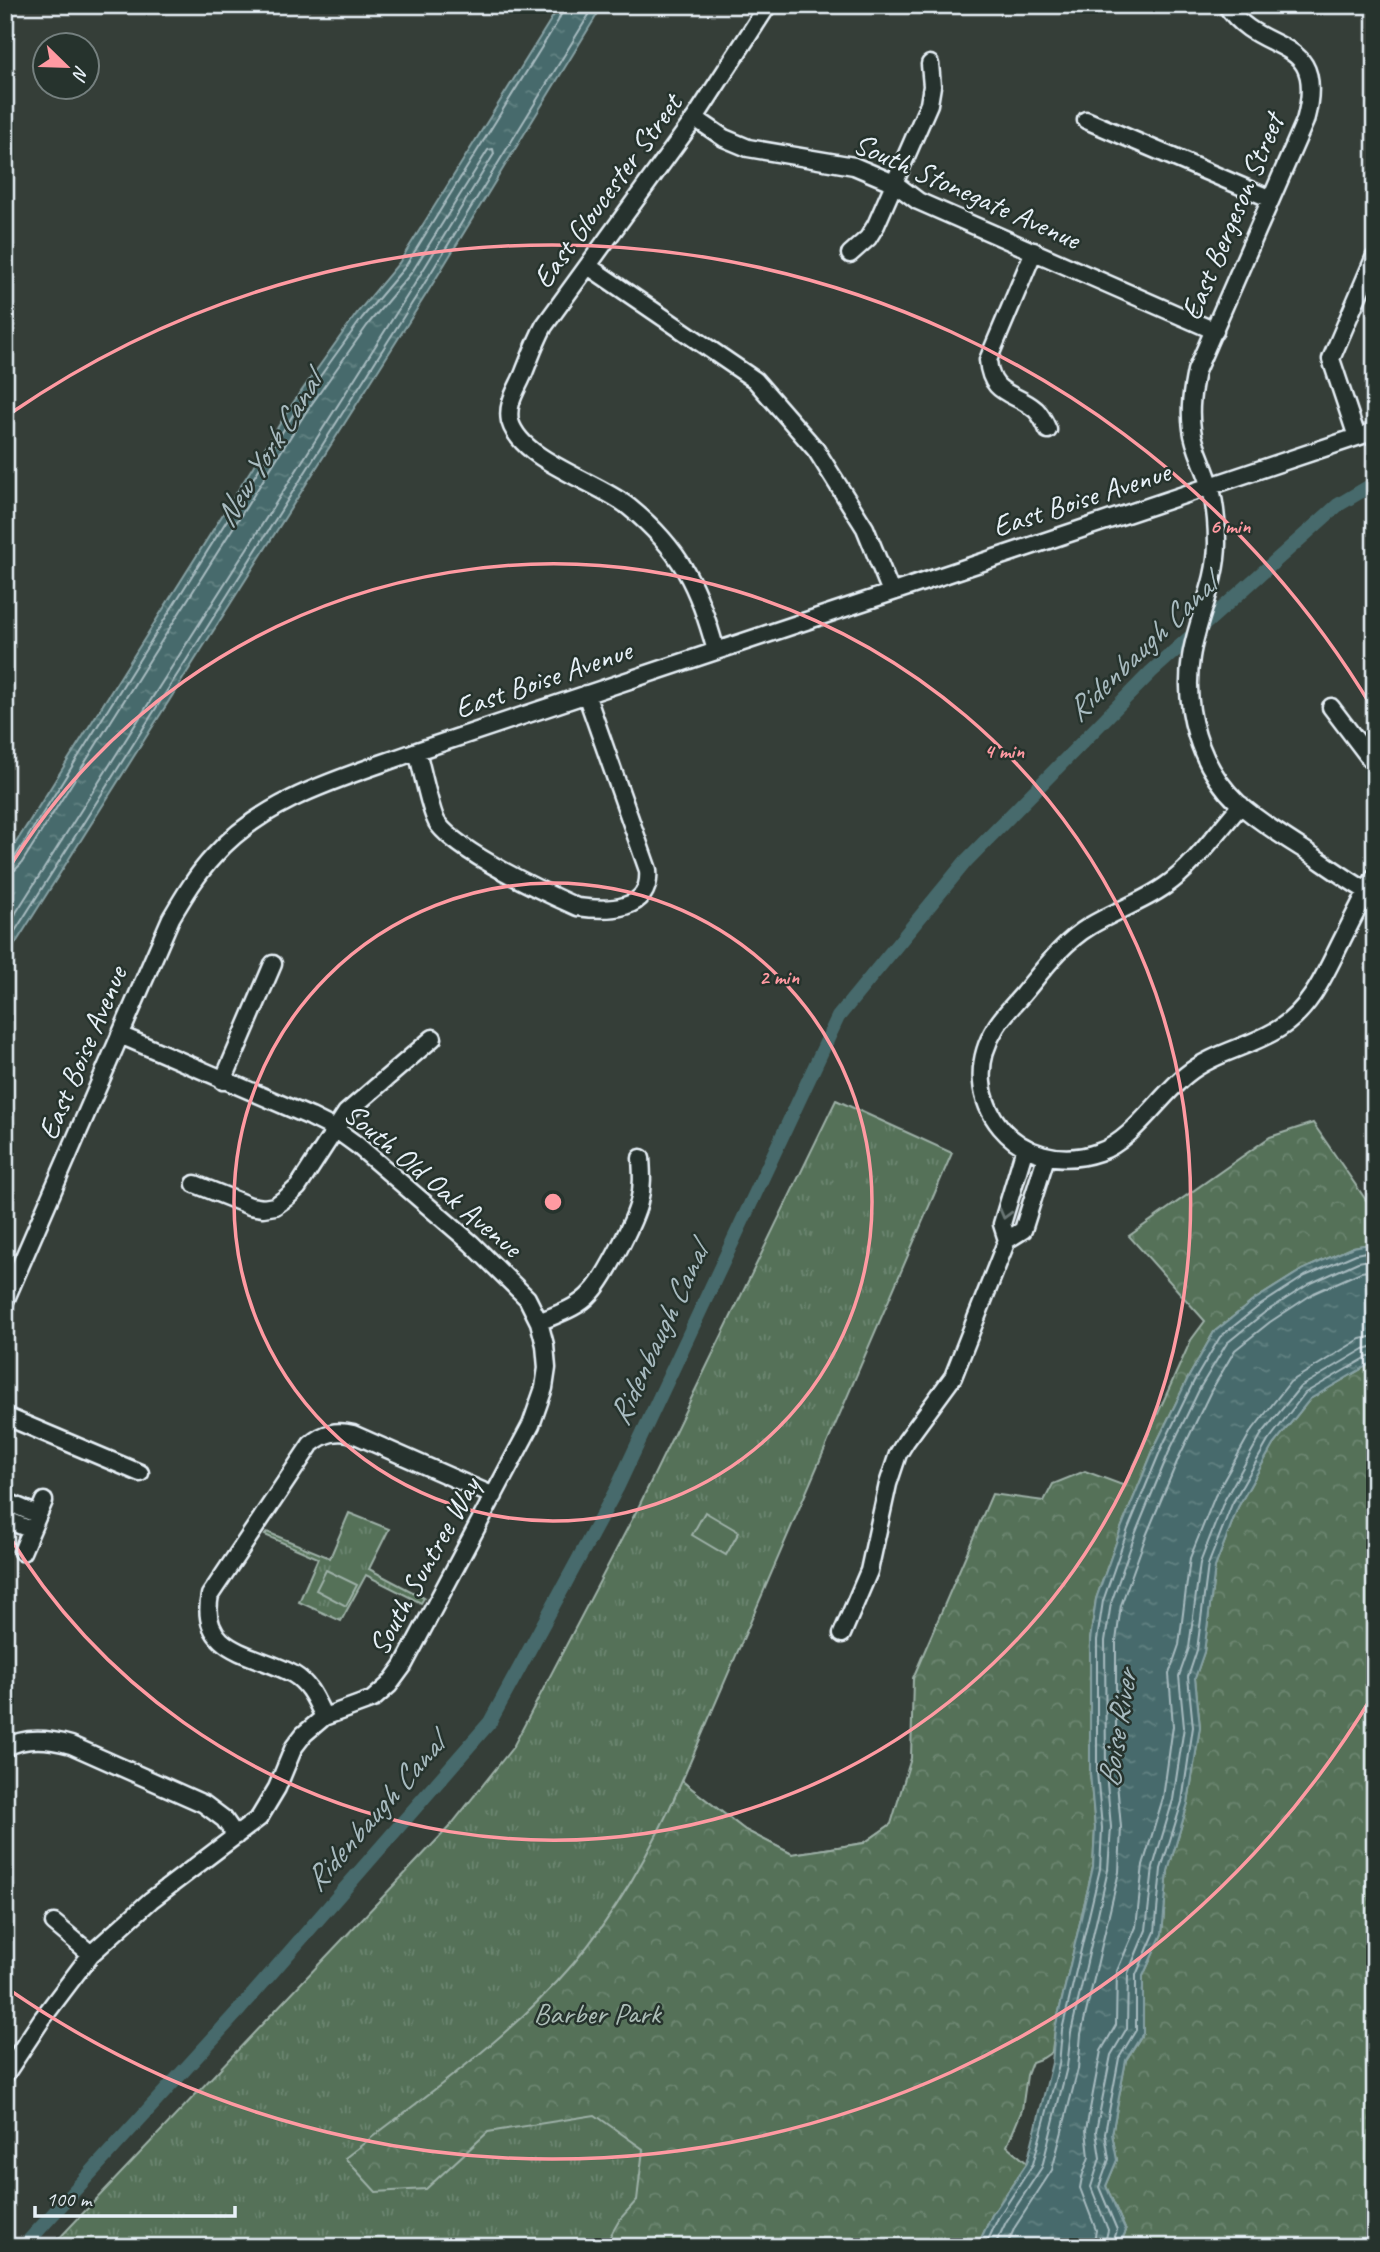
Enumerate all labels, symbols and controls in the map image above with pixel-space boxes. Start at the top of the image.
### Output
north arrow [32,32,102,102]
text: N [66,62,94,85]
street label: East Gloucester Street [524,84,692,296]
street label: East Bergeson Street [1172,105,1294,326]
street label: South Stonegate Avenue [848,124,1088,259]
water label: New York Canal [205,357,337,534]
street label: East Boise Avenue [987,452,1177,546]
text: 6 min [1210,513,1251,539]
water label: Ridenbaugh Canal [1057,559,1233,730]
street label: East Boise Avenue [450,630,638,727]
text: 4 min [984,738,1024,764]
street label: East Boise Avenue [28,959,136,1145]
text: 2 min [759,964,799,990]
street label: South Old Oak Avenue [336,1094,532,1267]
centre of rings [541,1190,565,1214]
one-way arrow [999,1207,1013,1219]
water label: Ridenbaugh Canal [598,1229,722,1432]
street label: South Suntree Way [359,1468,490,1662]
water label: Boise River [1088,1662,1147,1790]
water label: Ridenbaugh Canal [295,1718,460,1900]
park label: Barber Park [533,1994,663,2032]
scale bar [35,2175,234,2219]
text: 100 m [46,2186,93,2212]

